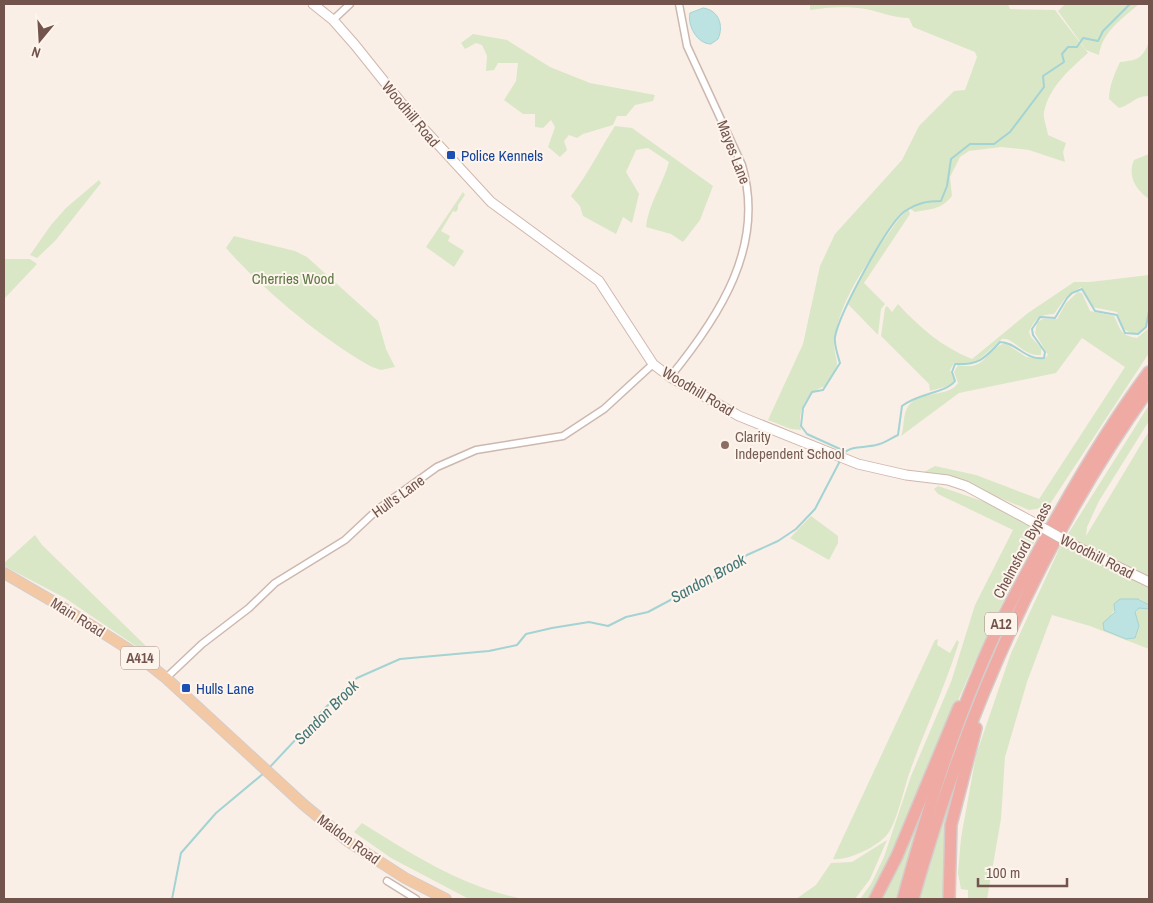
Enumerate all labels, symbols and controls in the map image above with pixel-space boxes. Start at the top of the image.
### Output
north arrow [15,15,65,65]
text: N [29,43,43,62]
street label: Woodhill Road [377,76,445,152]
street label: Mayes Lane [712,117,756,187]
place label: Police Kennels [461,145,543,166]
marker: Police Kennels [445,149,457,161]
park label: Cherries Wood [252,268,334,289]
street label: Woodhill Road [658,361,738,421]
place label: Clarity Independent School [735,426,844,464]
marker: Clarity Independent School [719,439,731,451]
street label: Hull's Lane [367,470,429,522]
street label: Chelmsford Bypass [988,498,1056,602]
street label: Woodhill Road [1056,528,1138,584]
water label: Sandon Brook [666,548,750,608]
street label: Main Road [47,592,109,642]
road number: A12 [985,612,1017,636]
road number: A414 [121,646,159,670]
water label: Sandon Brook [289,675,363,749]
place label: Hulls Lane [196,678,254,699]
marker: Hulls Lane [180,682,192,694]
street label: Maldon Road [313,809,385,869]
scale bar [978,856,1067,888]
text: 100 m [986,862,1020,883]

